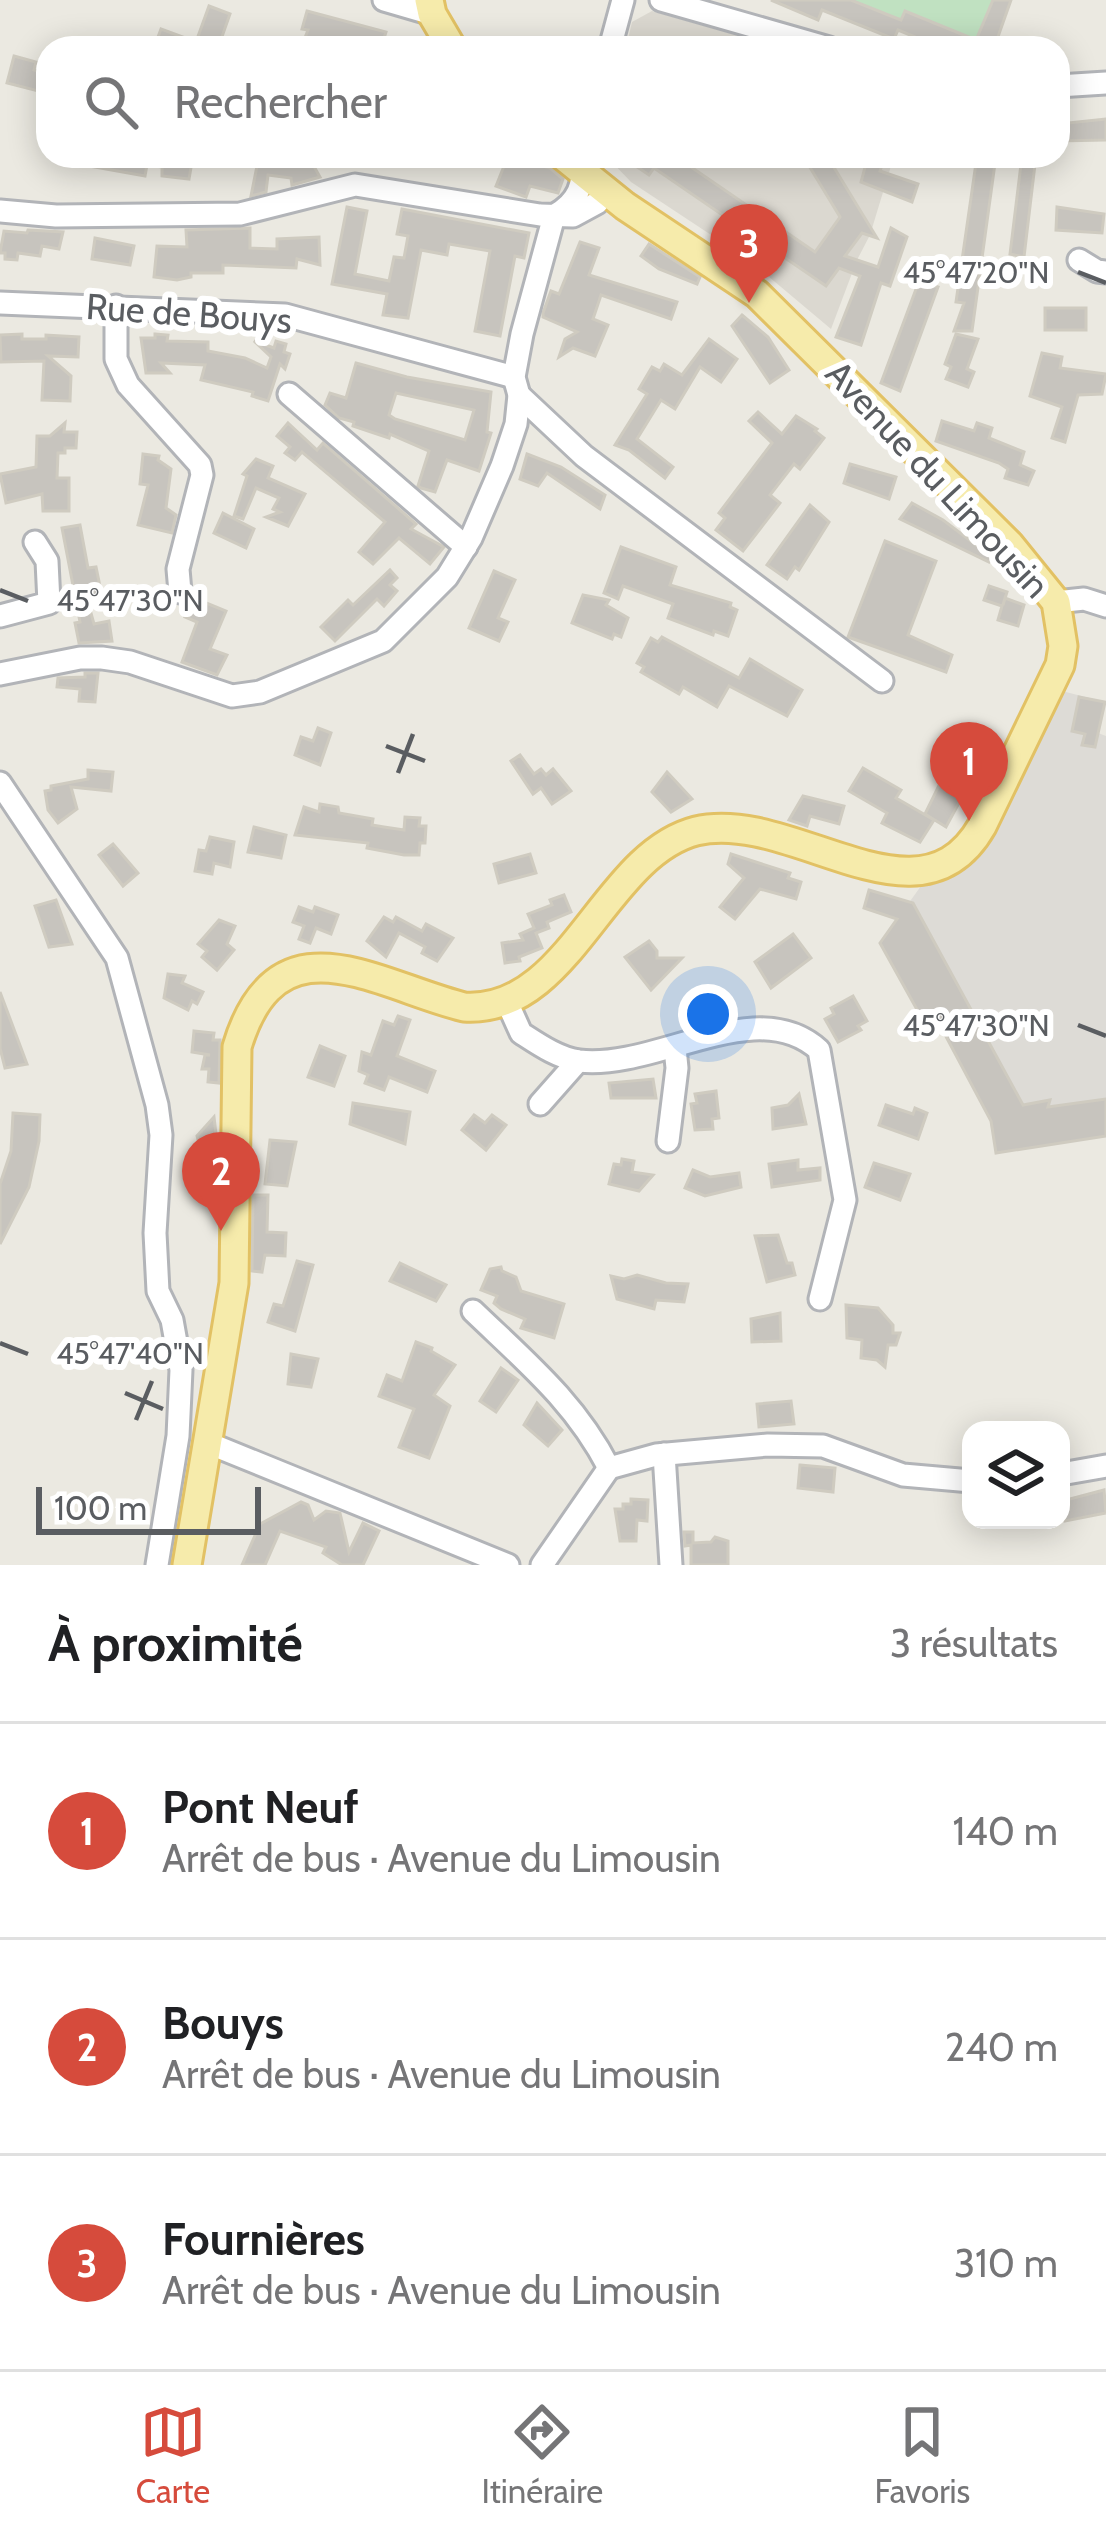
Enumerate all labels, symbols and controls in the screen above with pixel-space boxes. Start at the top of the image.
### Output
search box [36,36,1070,168]
icon: search [78,69,144,135]
text: Rechercher [174,75,387,129]
pin: 3 [710,204,788,303]
text: 45°47'20"N [903,254,1049,291]
street label: Rue de Bouys [85,284,293,342]
street label: Avenue du Limousin [817,351,1059,607]
text: 45°47'30"N [56,582,204,619]
pin: 1 [930,722,1008,821]
your location [678,984,738,1044]
text: 45°47'30"N [902,1007,1050,1044]
pin: 2 [182,1132,260,1231]
text: 45°47'40"N [56,1335,204,1372]
map controls [962,1421,1070,1529]
button: layers [962,1421,1070,1529]
scale bar [36,1481,261,1534]
text: 100 m [54,1488,147,1528]
text: À proximité [48,1612,303,1674]
text: 3 résultats [890,1619,1058,1667]
text: Pont Neuf [162,1780,359,1834]
text: 1 [80,1807,94,1855]
text: 140 m [953,1807,1058,1855]
text: Arrêt de bus · Avenue du Limousin [162,1834,721,1882]
text: Bouys [162,1996,284,2050]
text: 2 [77,2023,97,2071]
text: 240 m [945,2023,1058,2071]
text: Arrêt de bus · Avenue du Limousin [162,2050,721,2098]
text: Fournières [162,2212,365,2266]
text: 3 [76,2239,98,2287]
text: 310 m [954,2239,1058,2287]
text: Arrêt de bus · Avenue du Limousin [162,2266,721,2314]
tab: Carte [136,2399,210,2511]
tab: Itinéraire [482,2399,603,2511]
tab: Favoris [874,2399,970,2511]

